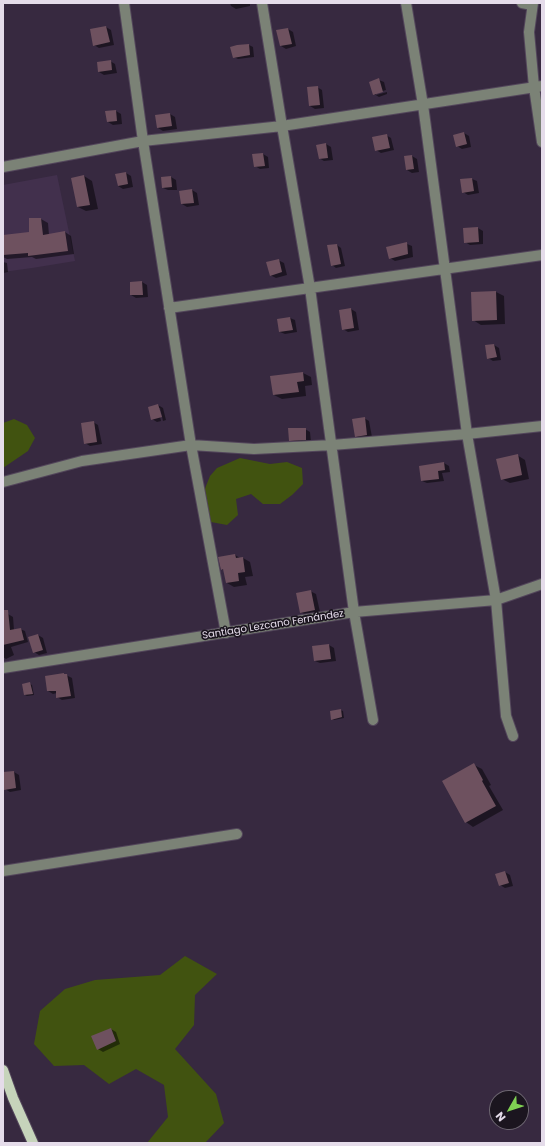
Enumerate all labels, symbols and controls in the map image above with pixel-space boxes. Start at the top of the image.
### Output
street label: Santiago Lezcano Fernández [201,608,345,642]
north arrow [489,1090,529,1130]
text: N [492,1109,509,1125]

